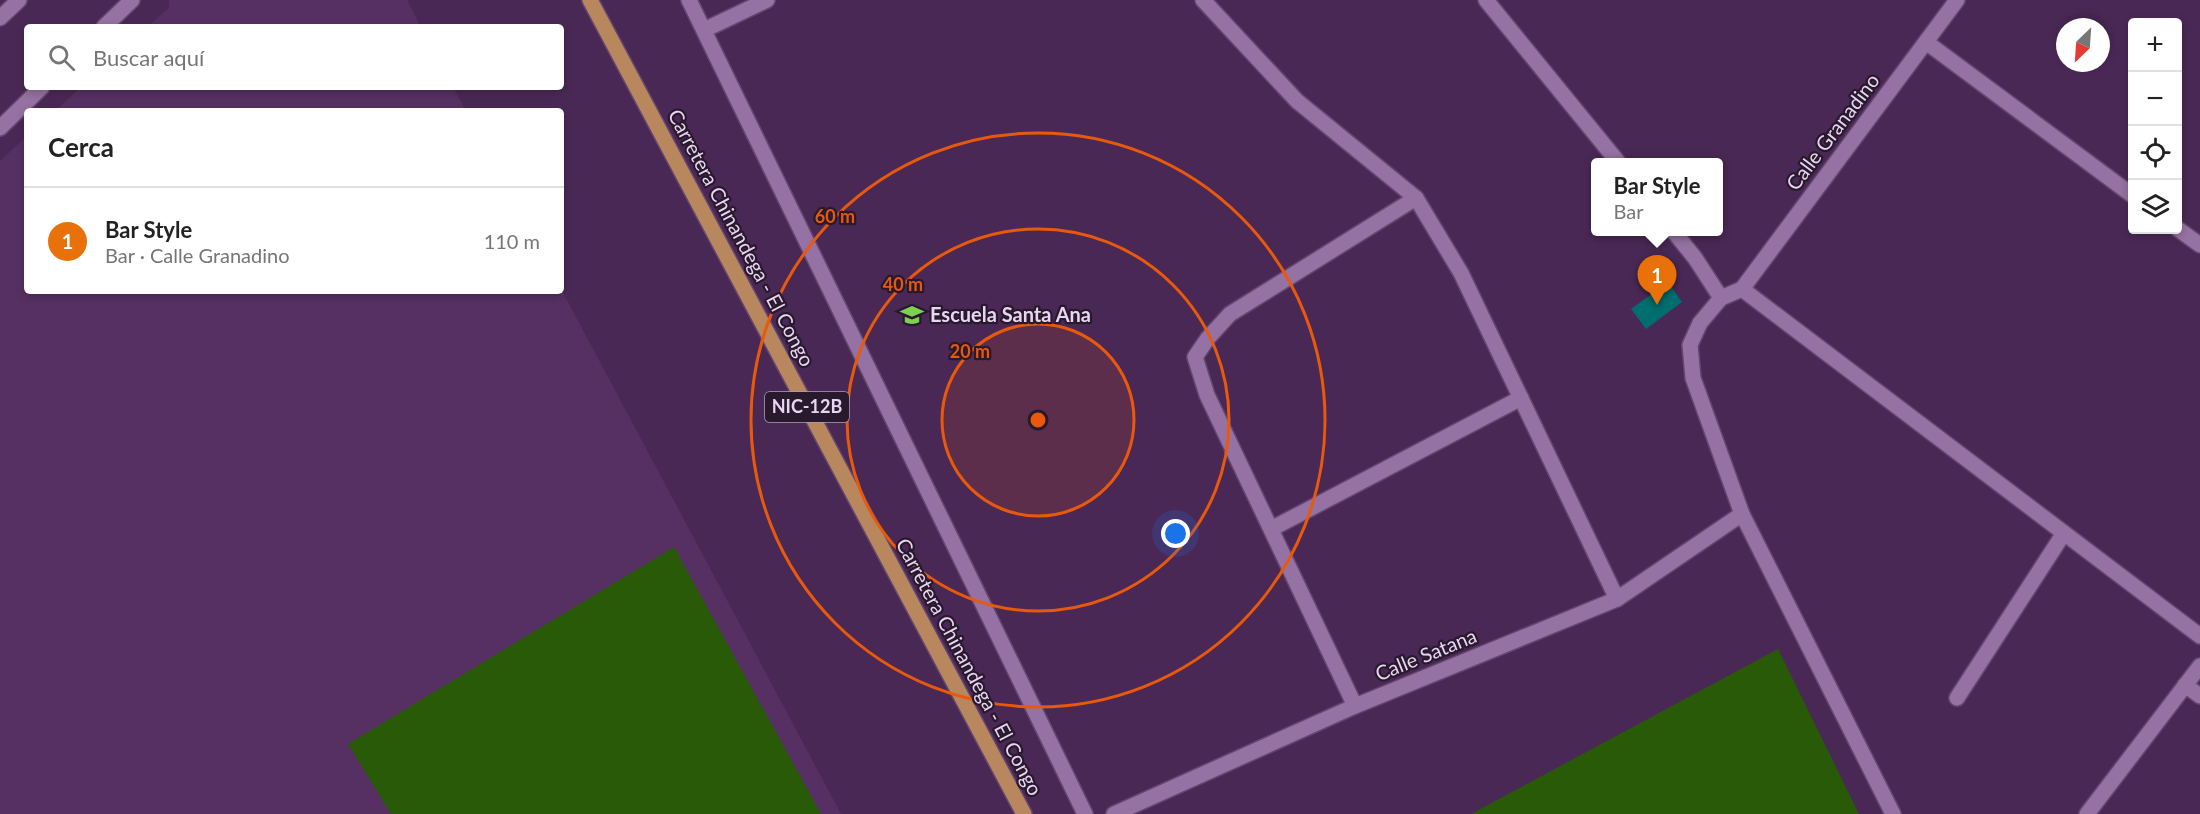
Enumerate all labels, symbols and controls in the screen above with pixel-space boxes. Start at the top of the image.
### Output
north arrow [2056,18,2110,72]
map controls [2128,18,2182,234]
button: + [2128,18,2182,72]
search box [24,24,564,90]
icon: search [45,41,78,74]
text: Buscar aquí [93,44,204,71]
street label: Calle Granadino [1781,68,1884,194]
button: − [2128,72,2182,126]
street label: Carretera Chinandega - El Congo [664,105,820,370]
button: locate [2128,126,2182,180]
text: Cerca [48,131,114,163]
popup [1591,158,1723,236]
text: Bar Style [1613,172,1701,199]
button: layers [2128,180,2182,234]
text: Bar [1613,199,1643,223]
text: 60 m [815,205,855,227]
text: Bar Style [105,216,192,243]
text: 1 [62,229,73,253]
text: 110 m [484,229,540,253]
text: Bar · Calle Granadino [105,243,290,267]
pin: 1 [1638,256,1676,305]
text: 40 m [883,273,923,295]
school or university icon: Escuela Santa Ana [899,302,925,328]
place label: Escuela Santa Ana [930,302,1091,326]
text: 20 m [950,340,990,362]
road number: NIC-12B [765,392,849,422]
centre of rings [1028,410,1048,430]
your location [1161,519,1190,548]
street label: Carretera Chinandega - El Congo [892,534,1048,799]
street label: Calle Satana [1371,623,1480,685]

